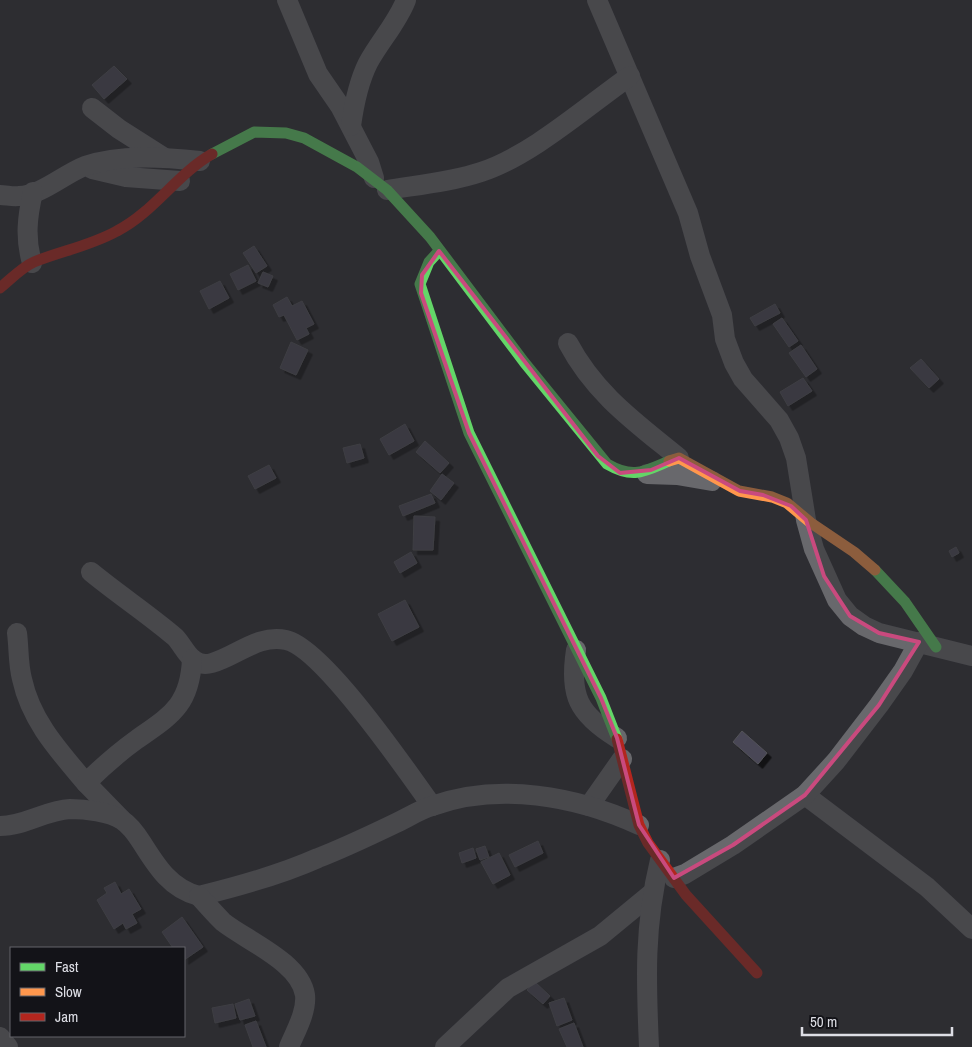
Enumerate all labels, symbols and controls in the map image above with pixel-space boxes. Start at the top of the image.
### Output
legend [10,947,185,1037]
text: Fast [55,956,79,977]
text: Slow [55,981,82,1002]
scale bar [802,1004,952,1036]
text: Jam [55,1006,78,1027]
text: 50 m [810,1011,837,1032]

